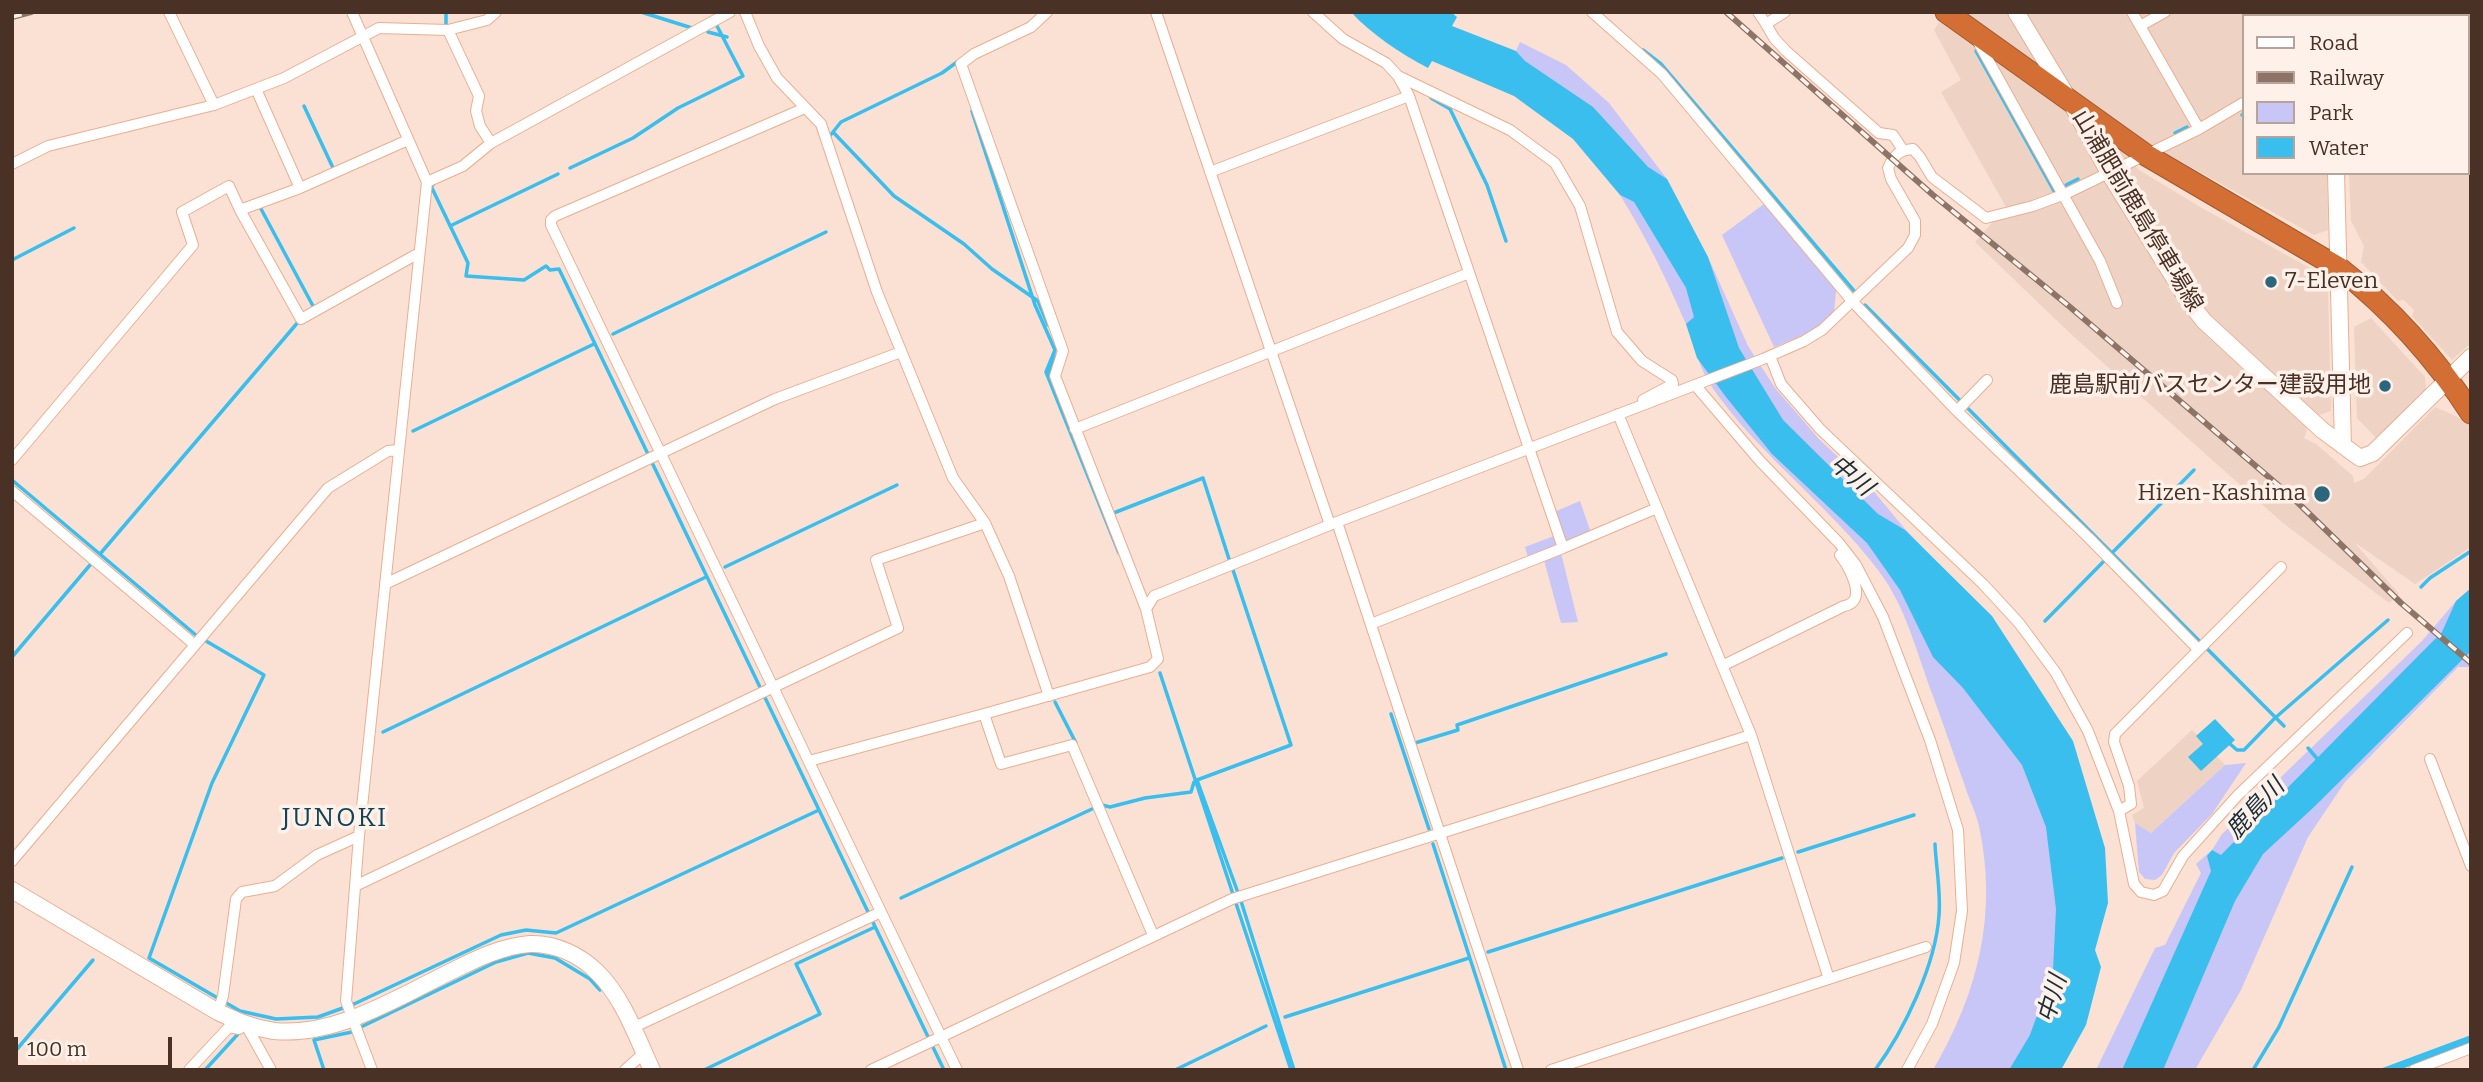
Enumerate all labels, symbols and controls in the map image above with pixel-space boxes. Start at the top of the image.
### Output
legend [2242,14,2469,175]
text: Road [2309,30,2358,56]
text: Railway [2309,65,2384,91]
text: Park [2309,100,2353,126]
street label: 山浦肥前鹿島停車場線 [2066,105,2208,317]
text: Water [2309,135,2368,161]
place label: 7-Eleven [2285,268,2378,296]
marker: 7-Eleven [2263,274,2279,290]
place label: 鹿島駅前バスセンター建設用地 [2049,372,2371,400]
marker: 鹿島駅前バスセンター建設用地 [2377,378,2393,394]
water label: 中川 [1823,450,1879,502]
place label: Hizen-Kashima [2138,480,2306,508]
marker: Hizen-Kashima [2312,484,2332,504]
water label: 鹿島川 [2221,773,2291,845]
district label: JUNOKI [282,803,388,835]
water label: 中川 [2033,972,2073,1026]
scale bar [18,1023,175,1066]
text: 100 m [27,1036,87,1062]

